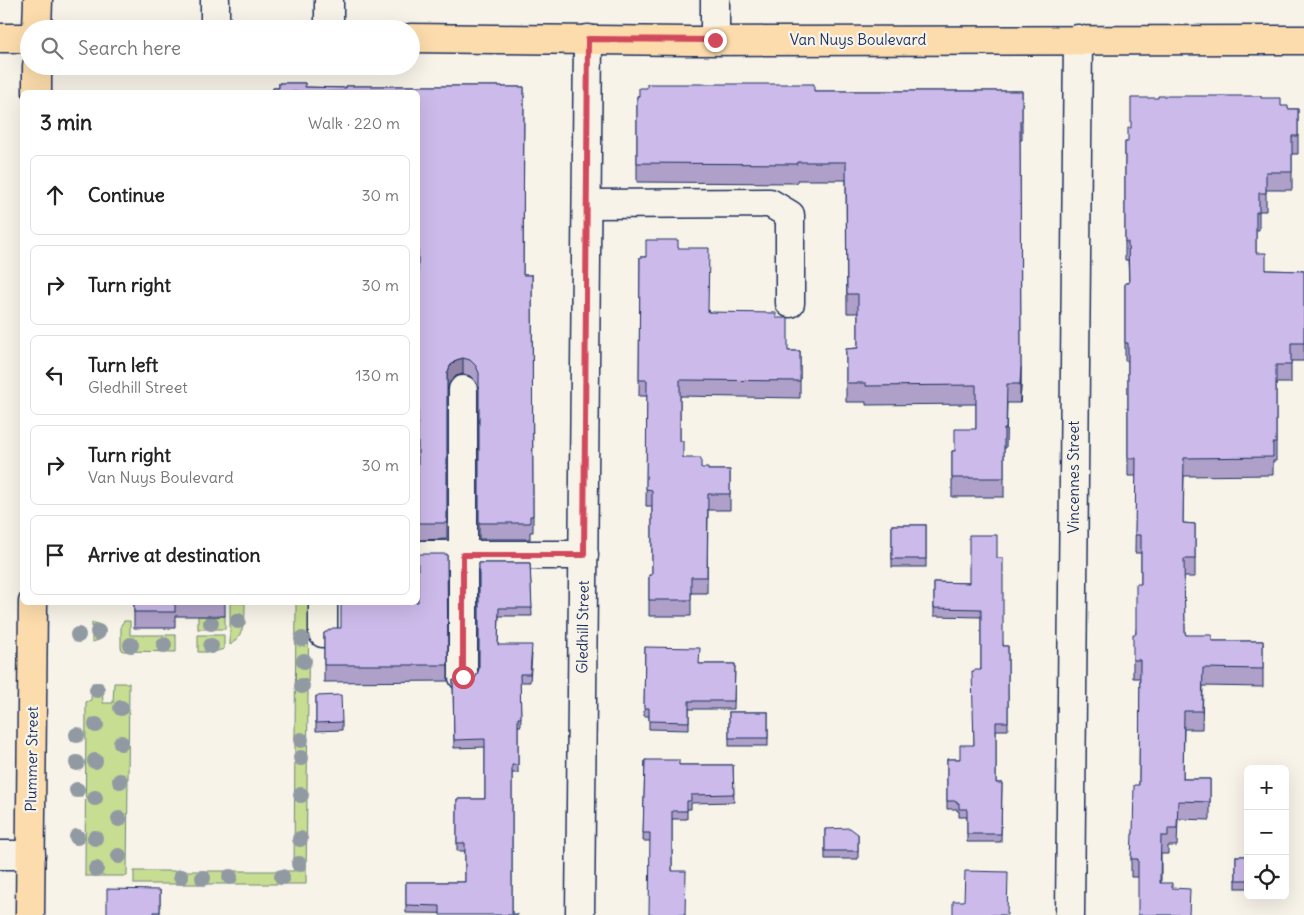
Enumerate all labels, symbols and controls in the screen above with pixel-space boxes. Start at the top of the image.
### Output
search box [20,20,420,75]
route end [704,29,727,52]
street label: Van Nuys Boulevard [790,30,926,49]
icon: search [38,34,66,62]
text: Search here [78,36,181,60]
text: 3 min [40,109,92,136]
text: Walk · 220 m [308,113,400,133]
icon: ahead [41,181,69,209]
text: Continue [88,183,165,207]
text: 30 m [362,185,399,205]
icon: right [41,271,69,299]
text: Turn right [88,273,171,297]
text: 30 m [362,275,399,295]
text: Turn left [88,353,158,377]
icon: left [41,361,69,389]
text: 130 m [355,365,399,385]
text: Gledhill Street [88,377,188,397]
street label: Vincennes Street [1064,421,1083,533]
text: Turn right [88,443,171,467]
icon: right [41,451,69,479]
text: 30 m [362,455,399,475]
text: Van Nuys Boulevard [88,467,234,487]
icon: arrive [41,541,69,569]
text: Arrive at destination [88,543,261,567]
street label: Gledhill Street [572,580,593,674]
route start [452,666,475,689]
street label: Plummer Street [21,706,42,812]
map controls [1244,765,1289,900]
button: + [1244,765,1289,810]
button: − [1244,810,1289,855]
button: locate [1244,855,1289,900]

